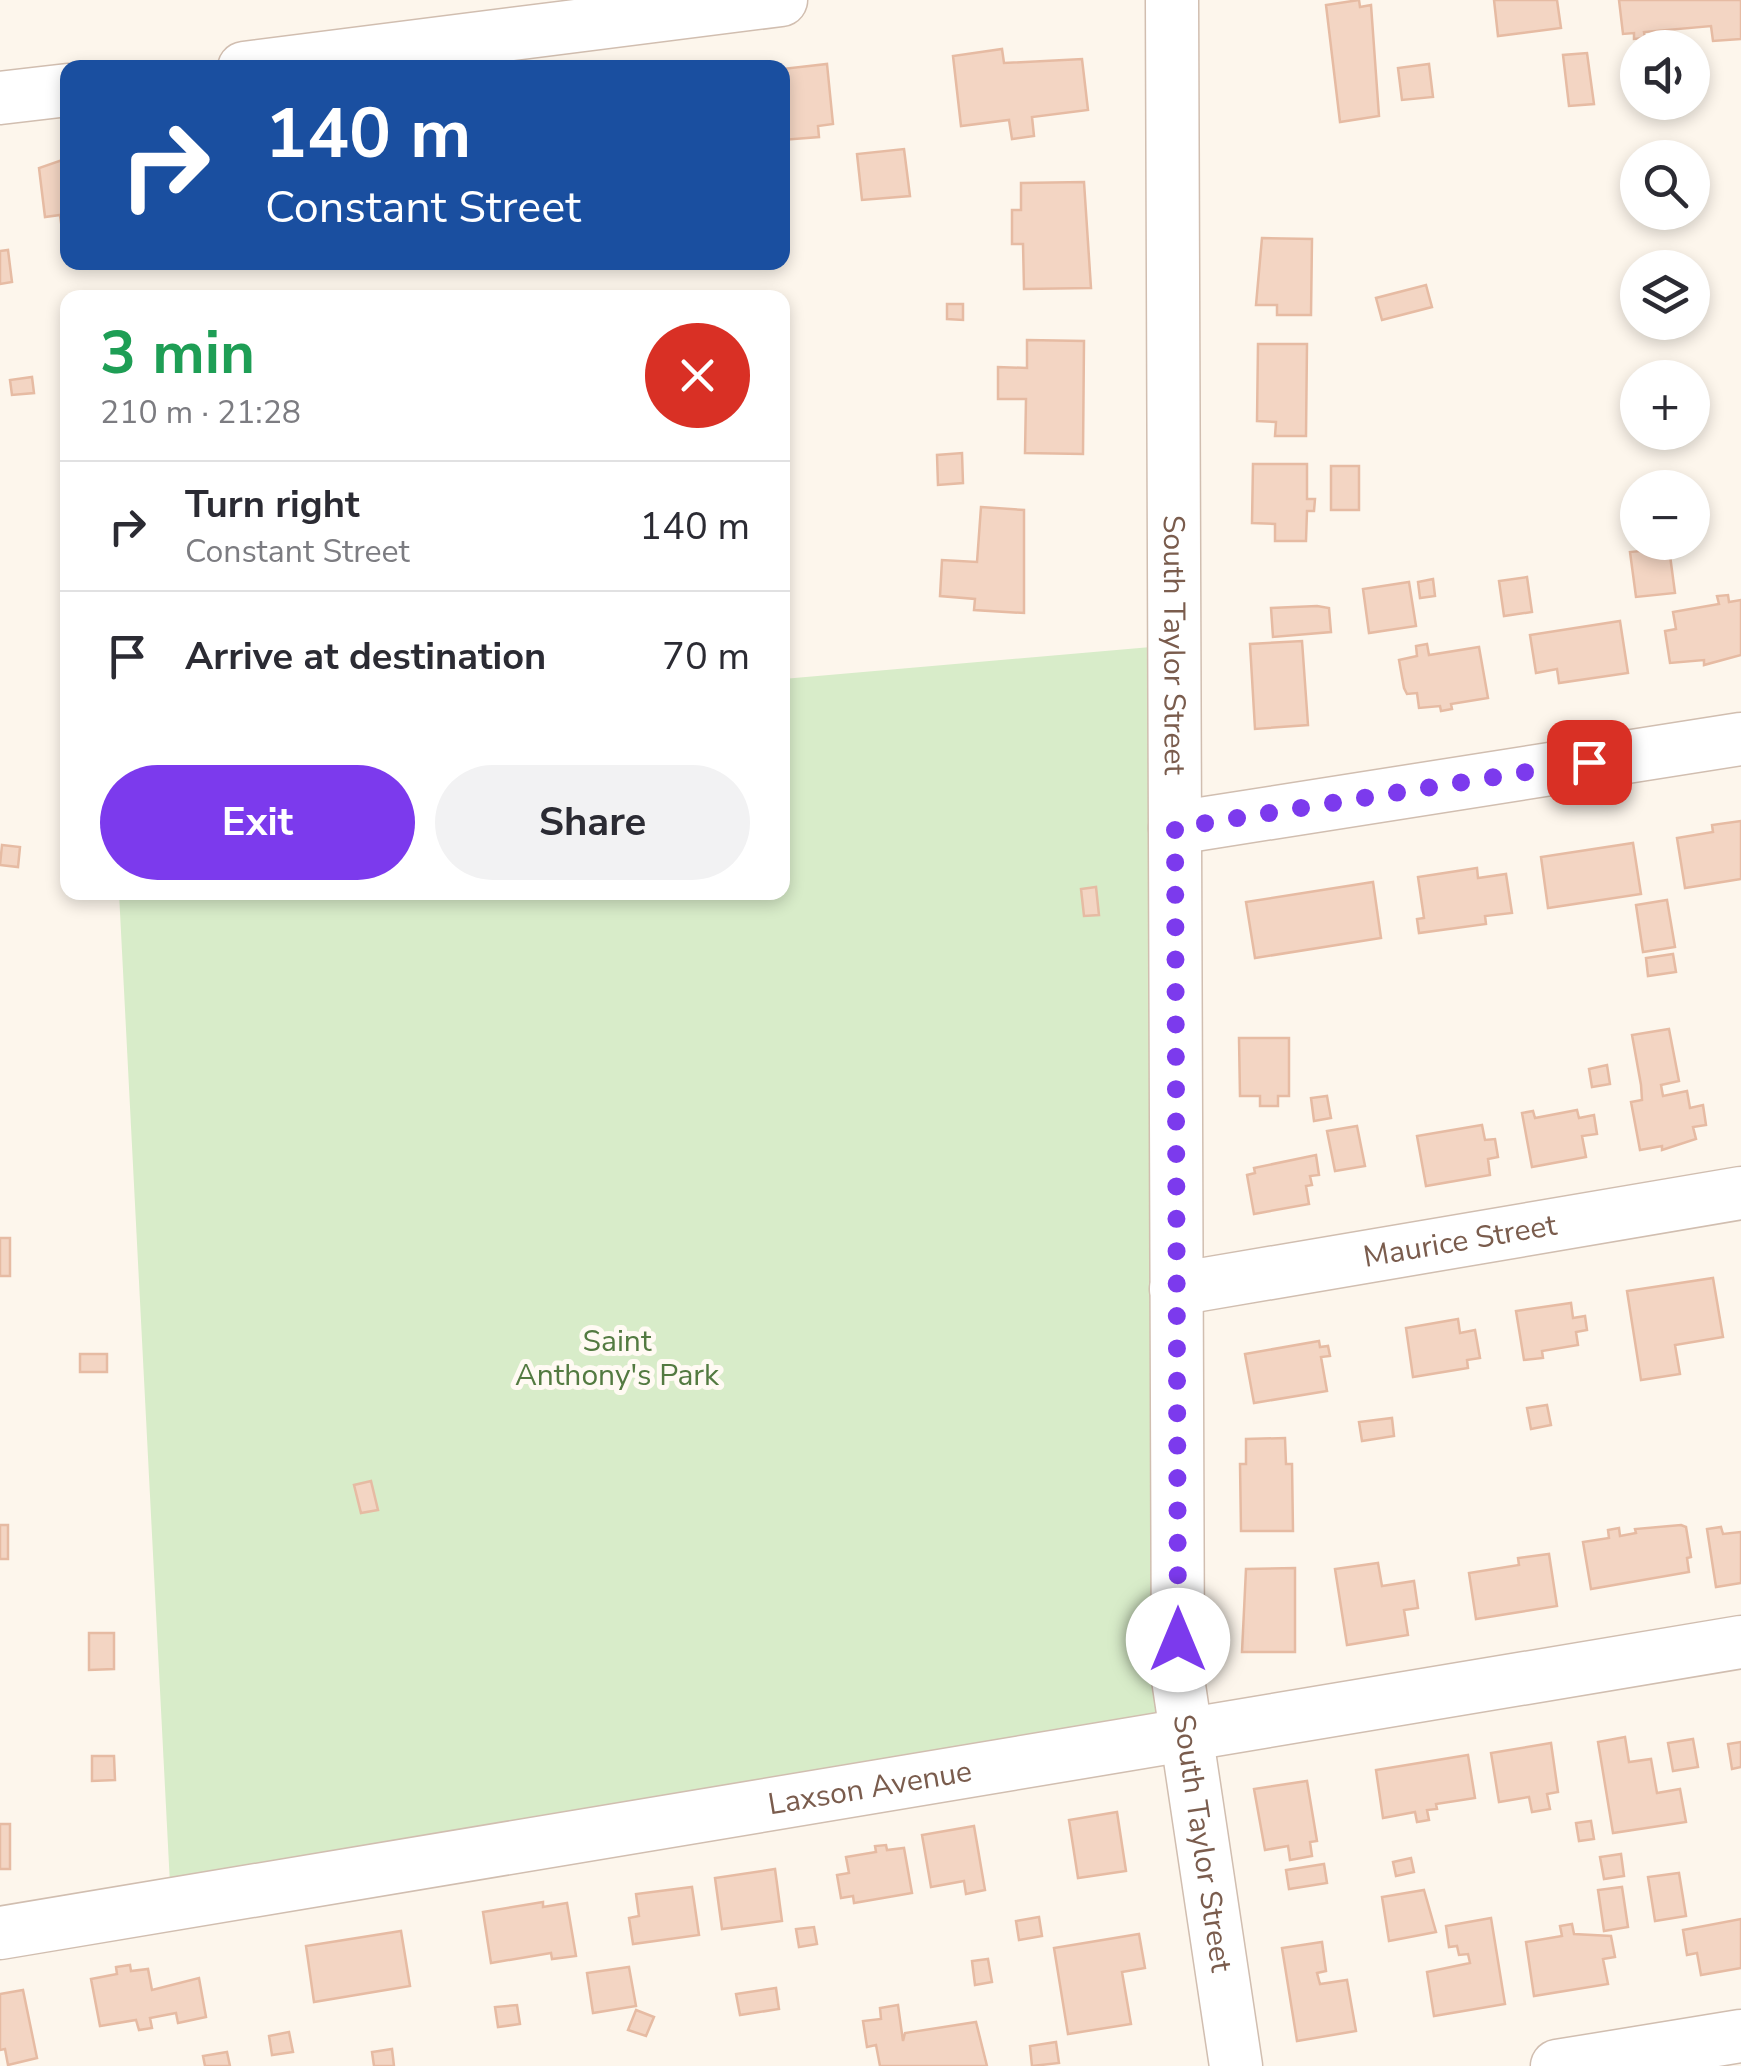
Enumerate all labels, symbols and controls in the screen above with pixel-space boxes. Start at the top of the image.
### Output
map controls [1620,30,1710,560]
button: sound [1620,30,1710,120]
text: 140 m [265,86,471,182]
icon: right [100,100,230,230]
button: search [1620,140,1710,230]
text: Constant Street [265,177,581,238]
button: layers [1620,250,1710,340]
text: 3 min [100,312,255,394]
button: close [645,323,750,428]
button: + [1620,360,1710,450]
text: 210 m · 21:28 [100,391,301,434]
button: − [1620,470,1710,560]
text: Turn right [185,479,360,530]
icon: right [100,499,155,554]
text: 140 m [639,501,750,552]
street label: South Taylor Street [1153,515,1195,776]
text: Constant Street [185,530,410,573]
icon: arrive [100,629,155,684]
text: Arrive at destination [185,631,546,682]
text: 70 m [662,631,750,682]
pin [1547,720,1632,805]
icon: arrive [1562,735,1617,790]
button: Exit [100,765,415,880]
button: Share [435,765,750,880]
street label: Maurice Street [1360,1205,1560,1278]
park label: Saint Anthony's Park [515,1321,720,1396]
position arrow [1126,1588,1230,1692]
street label: South Taylor Street [1163,1712,1242,1975]
street label: Laxson Avenue [765,1751,975,1825]

